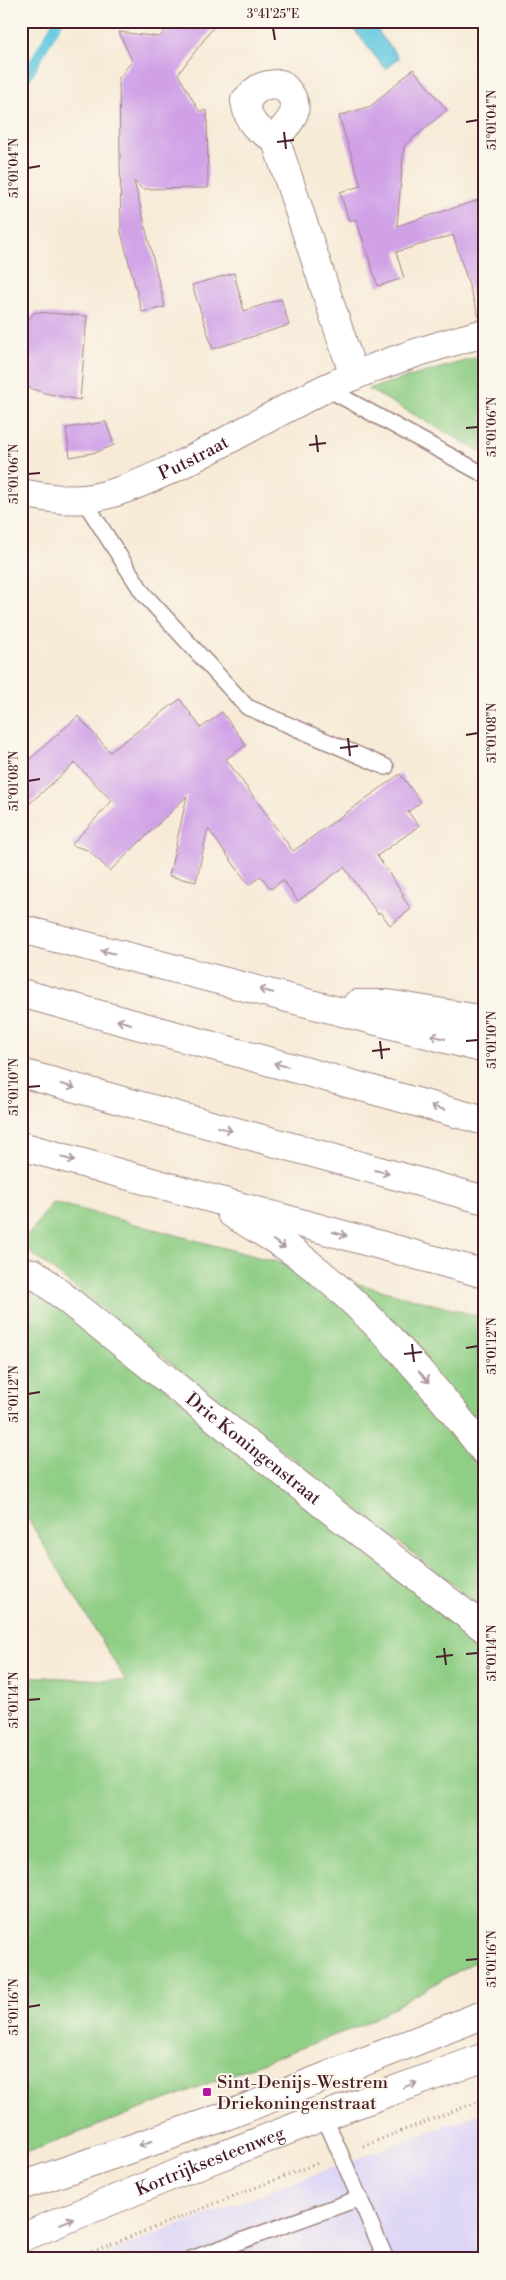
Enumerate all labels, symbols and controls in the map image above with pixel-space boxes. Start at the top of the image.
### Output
text: 3°41'25"E [247,7,299,22]
text: 51°01'04"N [485,90,500,150]
text: 51°01'04"N [7,138,22,198]
text: 51°01'06"N [485,397,500,457]
street label: Putstraat [155,430,233,486]
text: 51°01'06"N [7,444,22,504]
text: 51°01'08"N [485,703,500,763]
text: 51°01'08"N [7,751,22,811]
one-way arrow [101,946,117,956]
one-way arrow [258,986,274,996]
text: 51°01'10"N [485,1011,500,1069]
one-way arrow [117,1016,133,1026]
one-way arrow [430,1032,446,1041]
text: 51°01'10"N [7,1058,22,1116]
one-way arrow [274,1060,290,1069]
one-way arrow [60,1082,76,1092]
one-way arrow [430,1103,446,1113]
one-way arrow [217,1125,233,1134]
one-way arrow [60,1155,76,1164]
one-way arrow [373,1167,389,1177]
one-way arrow [331,1230,347,1240]
one-way arrow [272,1238,286,1249]
text: 51°01'12"N [485,1317,500,1375]
text: 51°01'12"N [7,1365,22,1423]
one-way arrow [418,1370,429,1383]
street label: Drie Koningenstraat [181,1388,326,1510]
text: 51°01'14"N [485,1624,500,1682]
text: 51°01'14"N [7,1671,22,1729]
text: 51°01'16"N [485,1930,500,1988]
text: 51°01'16"N [7,1978,22,2036]
place label: Sint-Denijs-Westrem Driekoningenstraat [217,2071,388,2115]
one-way arrow [401,2080,417,2089]
marker: Sint-Denijs-Westrem Driekoningenstraat [201,2086,213,2098]
street label: Kortrijksesteenweg [132,2121,289,2201]
one-way arrow [138,2139,154,2149]
one-way arrow [59,2215,74,2225]

